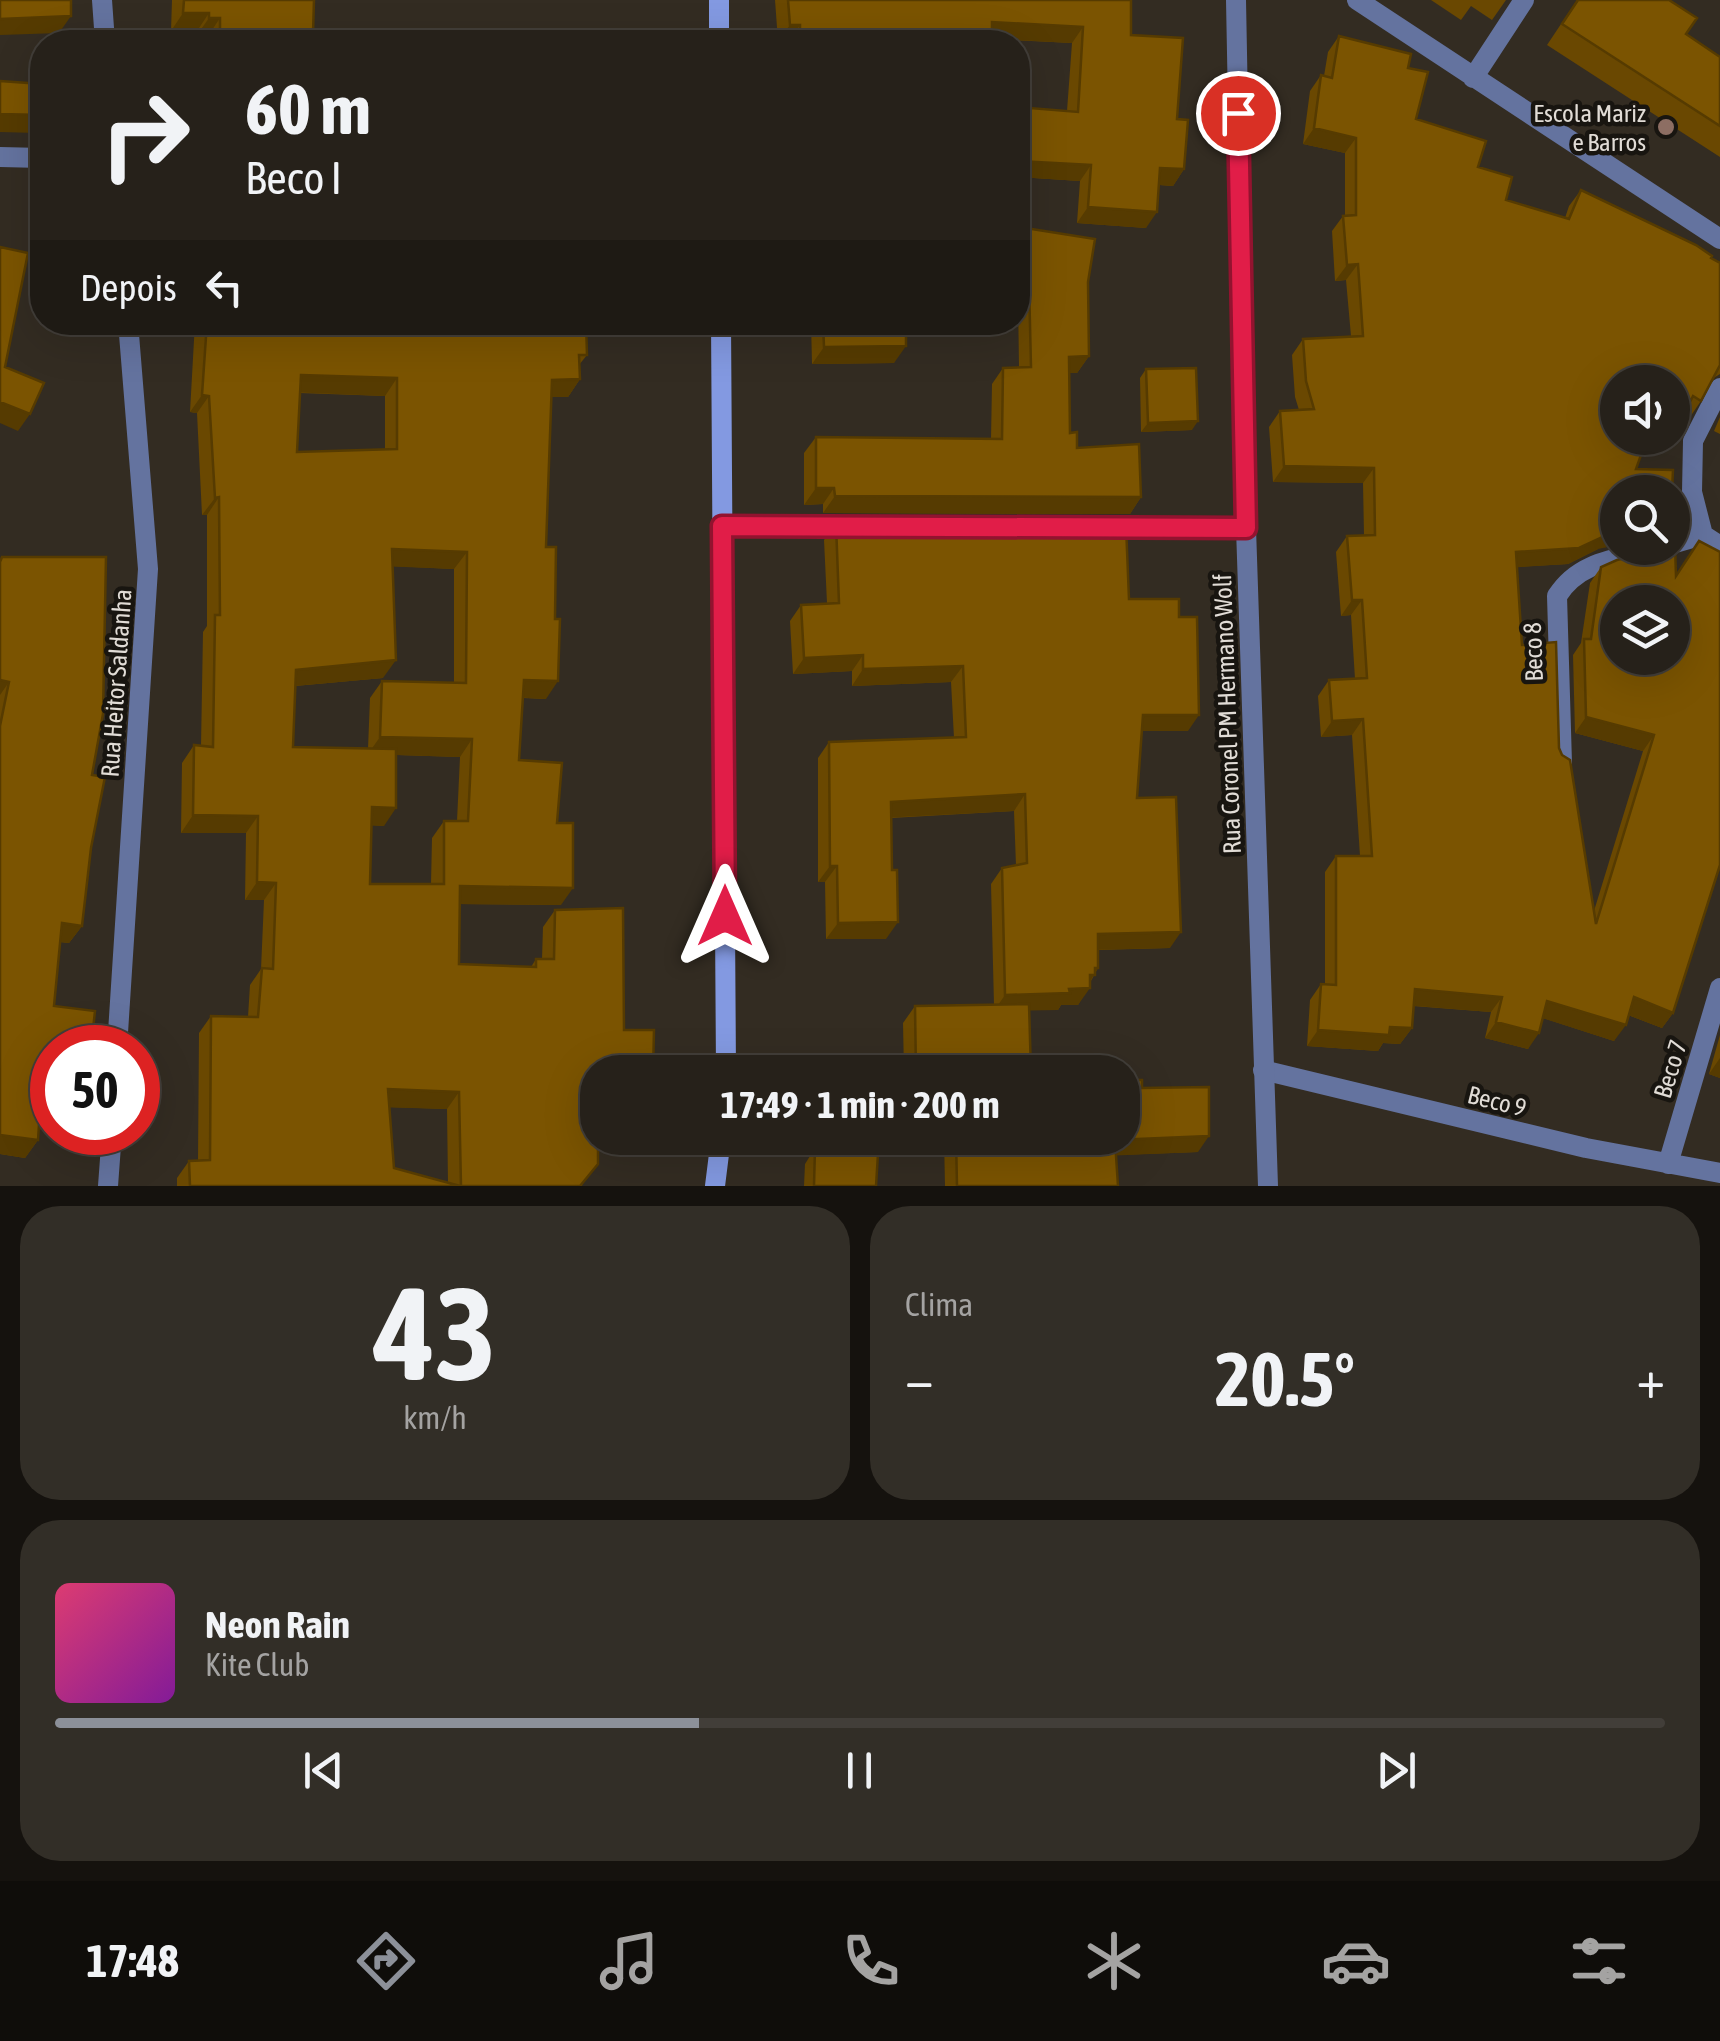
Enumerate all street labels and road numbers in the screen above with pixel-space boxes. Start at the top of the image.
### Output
street label: Rua Coronel PM Hermano Wolf [1208,573,1246,855]
street label: Rua Heitor Saldanha [95,588,137,778]
street label: Beco 8 [1518,622,1548,682]
street label: Beco 7 [1648,1037,1692,1101]
street label: Beco 9 [1465,1080,1529,1122]

